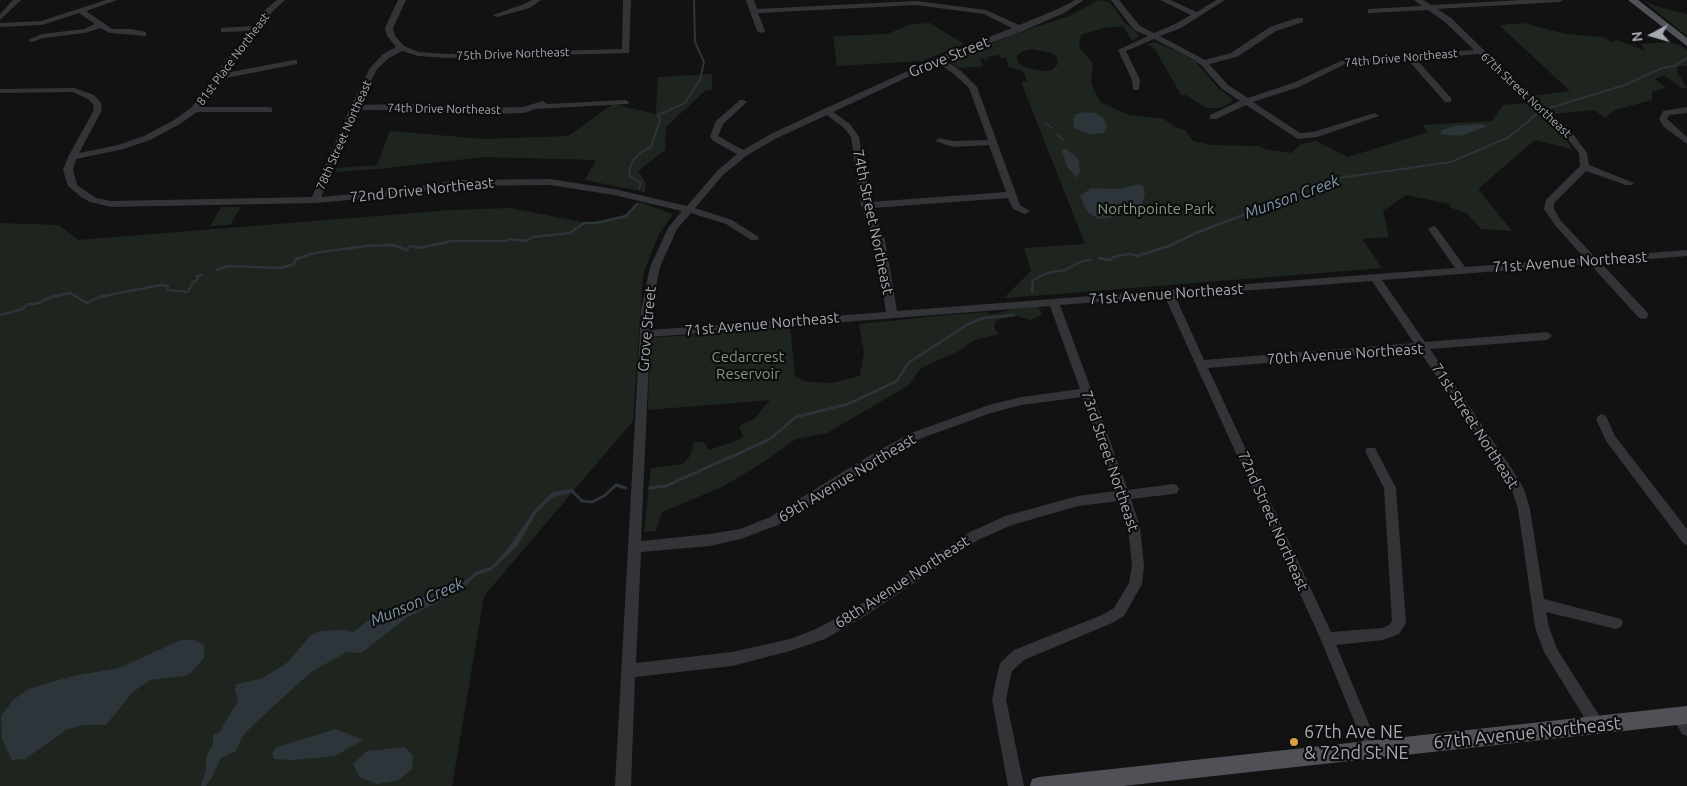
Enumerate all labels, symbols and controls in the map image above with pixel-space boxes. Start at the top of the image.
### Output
street label: 81st Place Northeast [194,10,272,108]
north arrow [1627,10,1677,60]
text: N [1629,31,1646,43]
street label: Grove Street [906,33,992,81]
street label: 75th Drive Northeast [456,45,570,63]
street label: 74th Drive Northeast [1344,46,1458,70]
street label: 67th Street Northeast [1478,49,1574,141]
street label: 78th Street Northeast [313,78,375,192]
street label: 74th Drive Northeast [387,101,501,117]
street label: 74th Street Northeast [849,148,897,296]
water label: Munson Creek [1242,171,1342,223]
street label: 72nd Drive Northeast [349,173,495,207]
park label: Northpointe Park [1098,200,1214,218]
street label: 71st Avenue Northeast [1492,248,1648,276]
street label: 71st Avenue Northeast [1088,280,1244,308]
street label: Grove Street [634,286,660,372]
street label: 71st Avenue Northeast [684,308,840,340]
street label: 70th Avenue Northeast [1266,340,1424,368]
park label: Cedarcrest Reservoir [712,348,784,383]
street label: 71st Street Northeast [1428,360,1522,492]
street label: 73rd Street Northeast [1077,388,1143,534]
street label: 69th Avenue Northeast [775,430,919,526]
street label: 72nd Street Northeast [1234,448,1312,594]
street label: 68th Avenue Northeast [831,532,973,632]
water label: Munson Creek [367,574,467,630]
street label: 67th Avenue Northeast [1432,712,1622,754]
place label: 67th Ave NE & 72nd St NE [1304,721,1409,764]
marker: 67th Ave NE & 72nd St NE [1288,736,1300,748]

